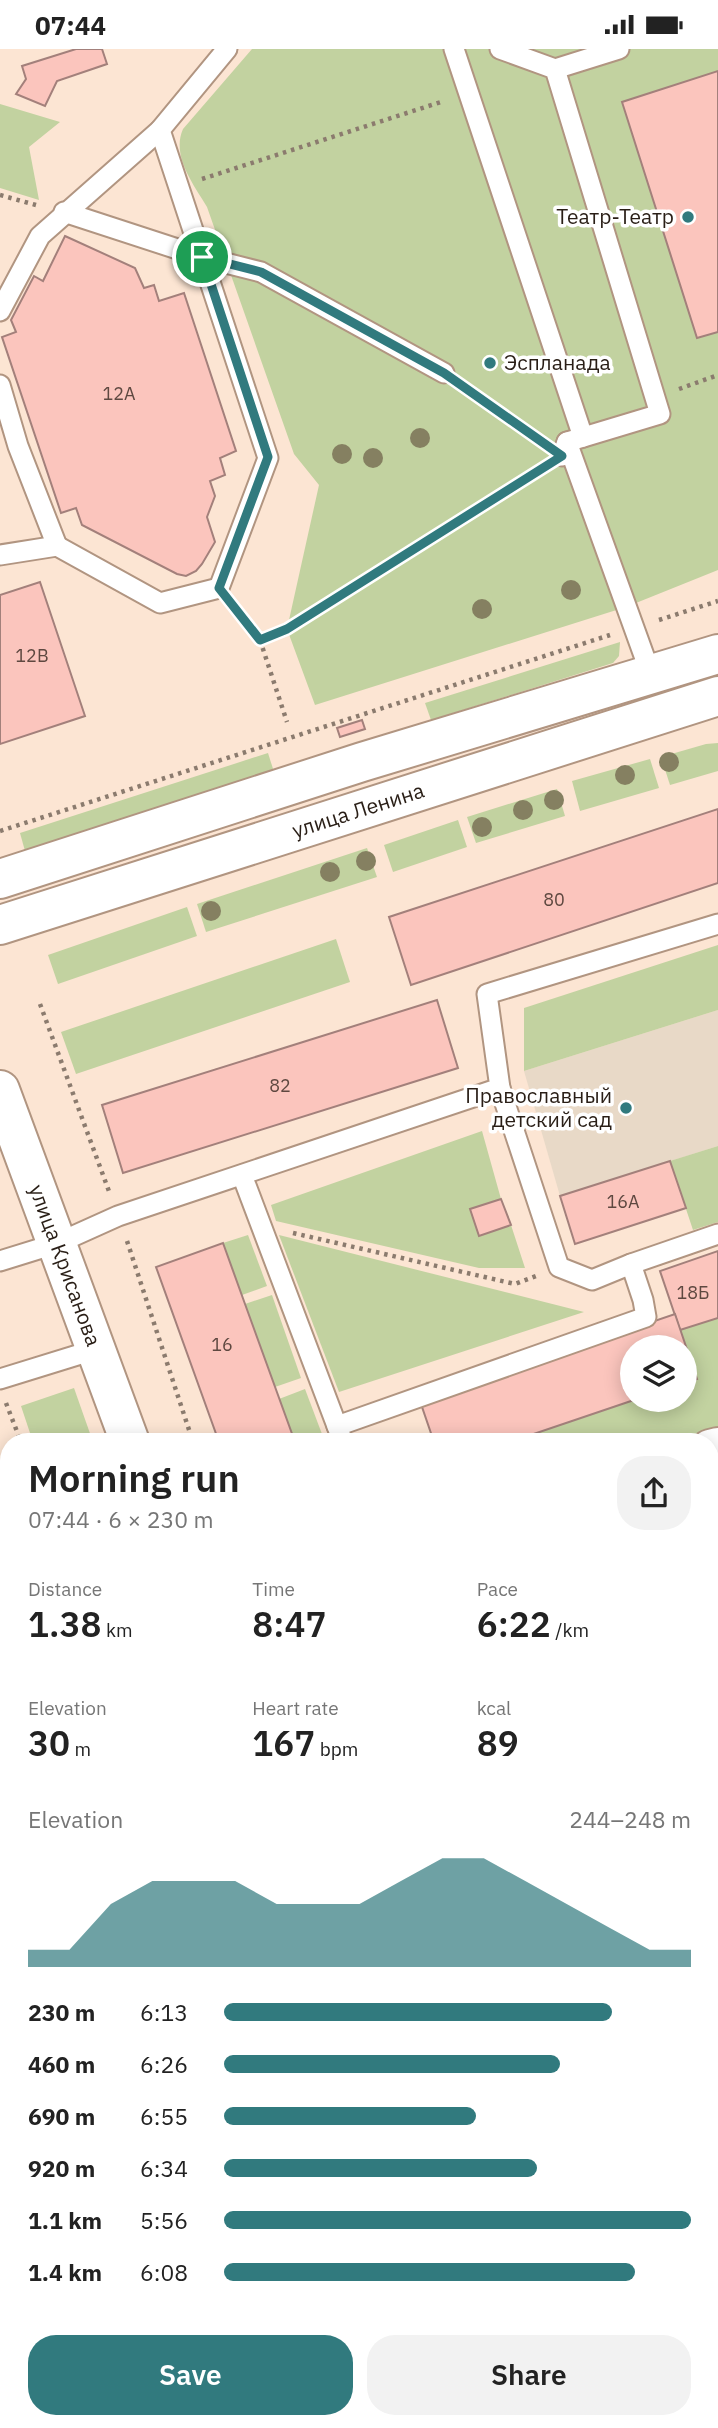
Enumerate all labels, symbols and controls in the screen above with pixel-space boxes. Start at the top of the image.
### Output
text: 07:44 [35,8,106,42]
place label: Театр-Театр [556,202,674,230]
marker: Театр-Театр [680,209,696,225]
pin [172,227,232,287]
icon: arrive [183,238,221,276]
place label: Эспланада [504,348,611,376]
marker: Эспланада [482,355,498,371]
house number: 12А [102,382,136,405]
house number: 12В [15,644,49,667]
street label: улица Ленина [288,776,428,844]
house number: 80 [543,888,565,911]
house number: 82 [269,1074,291,1097]
place label: Православный детский сад [465,1081,612,1133]
marker: Православный детский сад [618,1100,634,1116]
street label: улица Крисанова [23,1180,108,1350]
house number: 16А [606,1190,640,1213]
house number: 18Б [676,1281,710,1304]
house number: 16 [211,1333,233,1356]
map controls [620,1335,697,1412]
button: layers [620,1335,697,1412]
text: Morning run [28,1453,240,1502]
button: share [617,1456,691,1530]
text: 07:44 · 6 × 230 m [28,1504,214,1534]
text: Distance [28,1577,102,1601]
text: Time [252,1577,295,1601]
text: Pace [477,1577,518,1601]
text: 1.38 [28,1601,101,1647]
text: 8:47 [252,1601,327,1647]
text: 6:22 [477,1601,551,1647]
text: km [101,1618,133,1642]
text: /km [551,1618,589,1642]
text: Elevation [28,1696,107,1720]
text: Heart rate [252,1696,339,1720]
text: kcal [477,1696,511,1720]
text: 30 [28,1720,70,1766]
text: 167 [252,1720,315,1766]
text: 89 [477,1720,519,1766]
text: m [70,1737,91,1761]
text: bpm [315,1737,358,1761]
text: Elevation [28,1804,123,1834]
text: 244–248 m [569,1804,691,1834]
text: 230 m [28,1997,95,2027]
text: 6:13 [140,1997,188,2027]
text: 460 m [28,2049,95,2079]
text: 6:26 [140,2049,188,2079]
text: 690 m [28,2101,95,2131]
text: 6:55 [140,2101,188,2131]
text: 920 m [28,2153,95,2183]
text: 6:34 [140,2153,188,2183]
text: 1.1 km [28,2205,102,2235]
text: 5:56 [140,2205,188,2235]
text: 1.4 km [28,2257,102,2287]
text: 6:08 [140,2257,188,2287]
button: Save [28,2335,353,2415]
button: Share [367,2335,691,2415]

